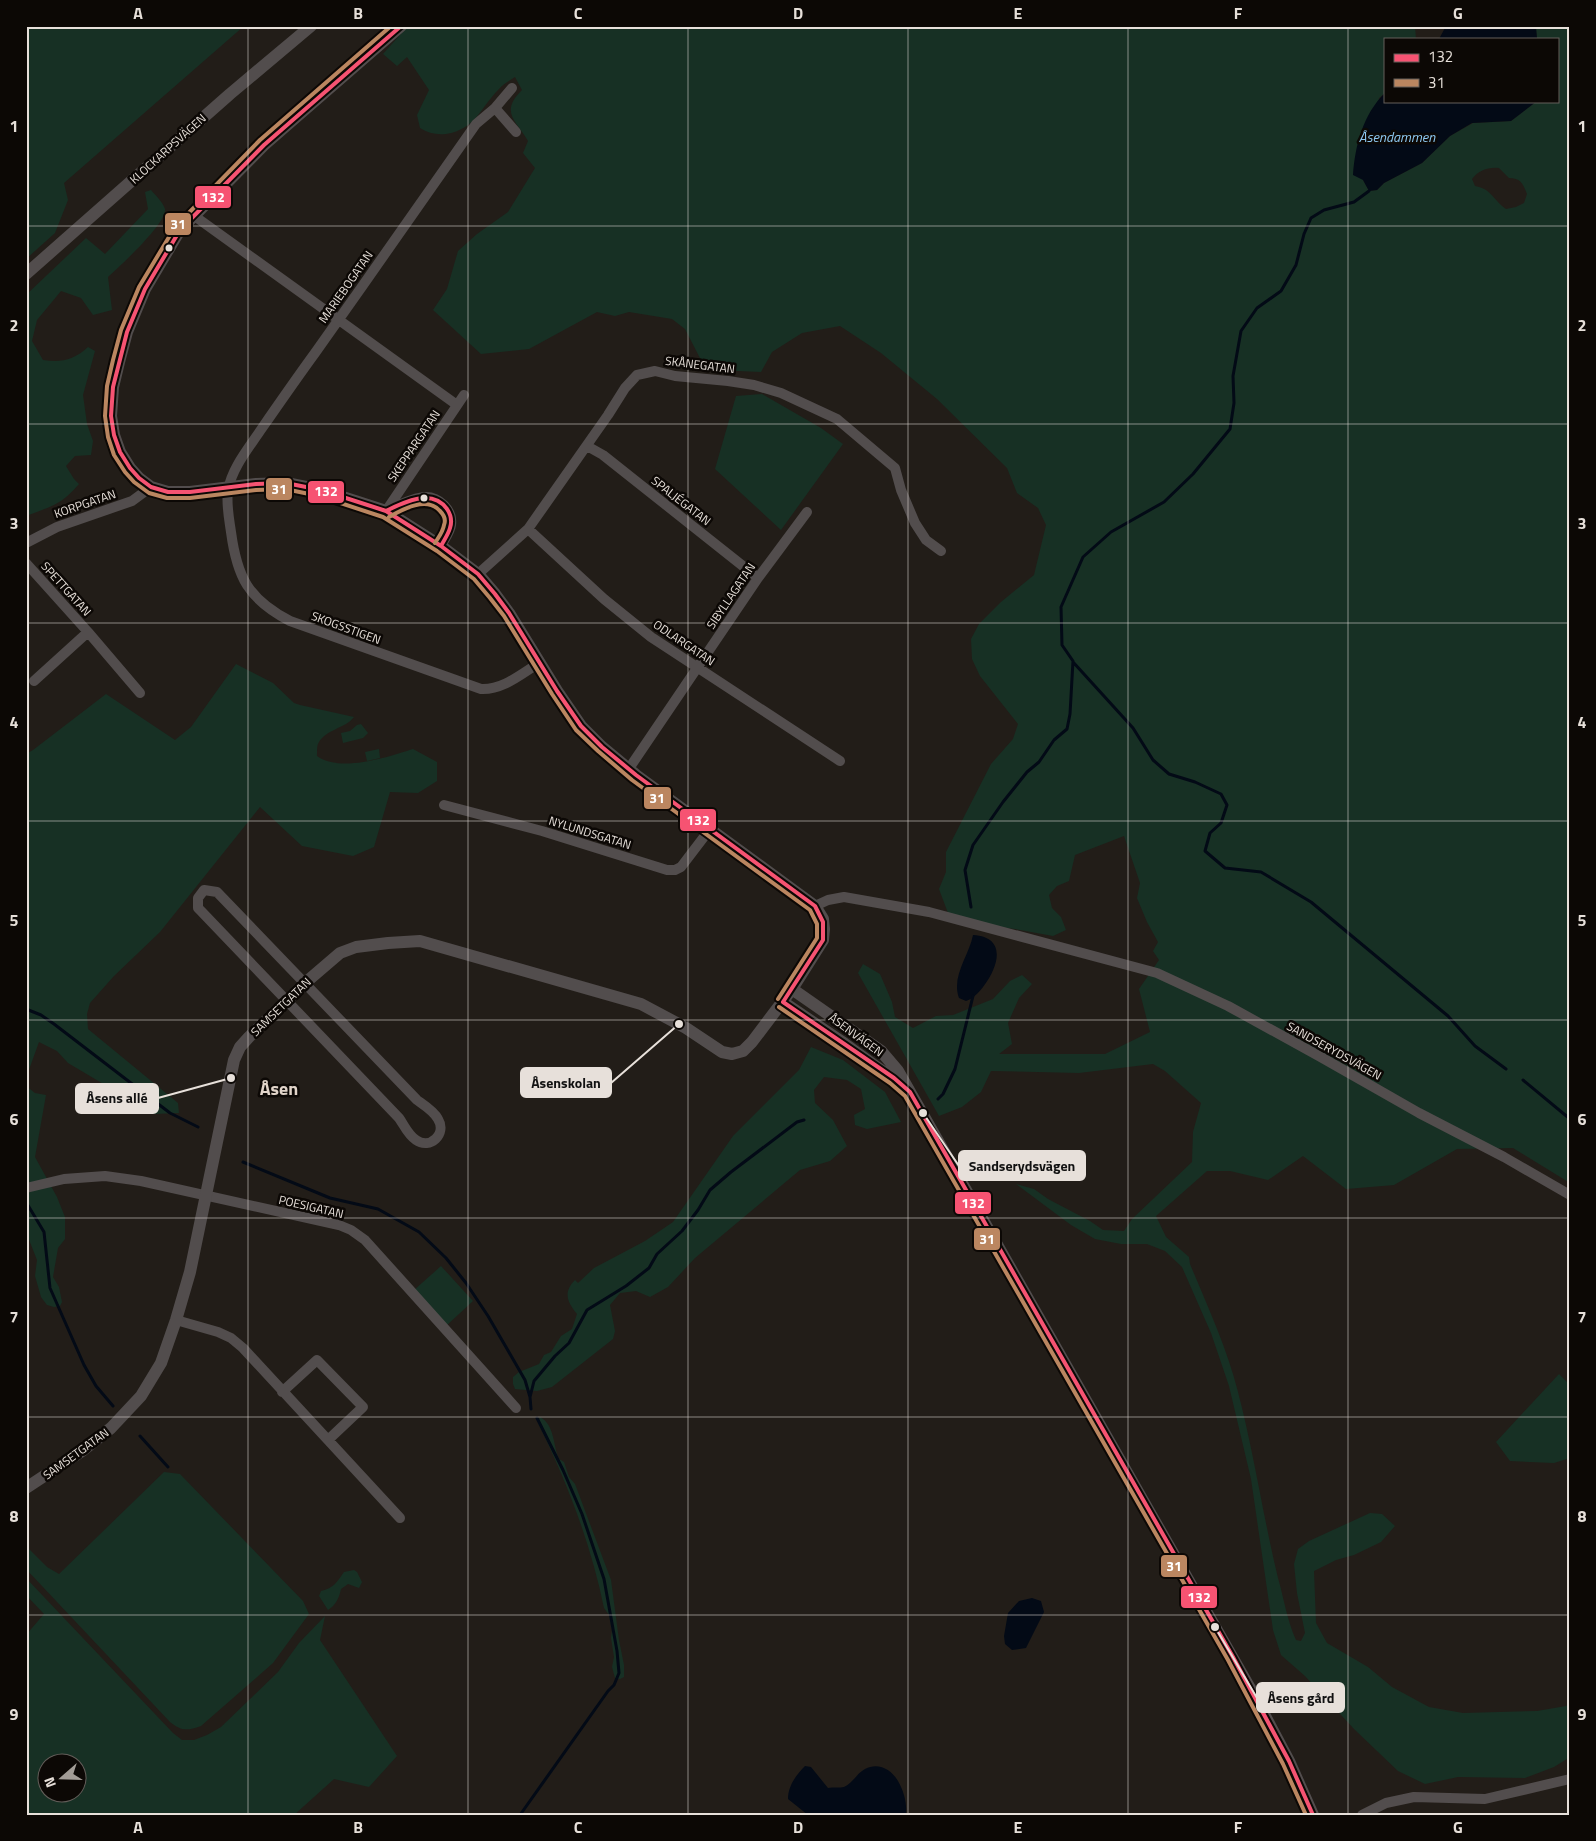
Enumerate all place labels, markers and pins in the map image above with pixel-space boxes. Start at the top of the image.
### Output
unlabelled marker [164,243,174,253]
unlabelled marker [419,493,429,503]
callout: Åsenskolan [521,1068,611,1097]
callout: Åsens allé [76,1084,158,1113]
callout: Sandserydsvägen [959,1151,1085,1180]
callout: Åsens gård [1257,1683,1344,1712]

